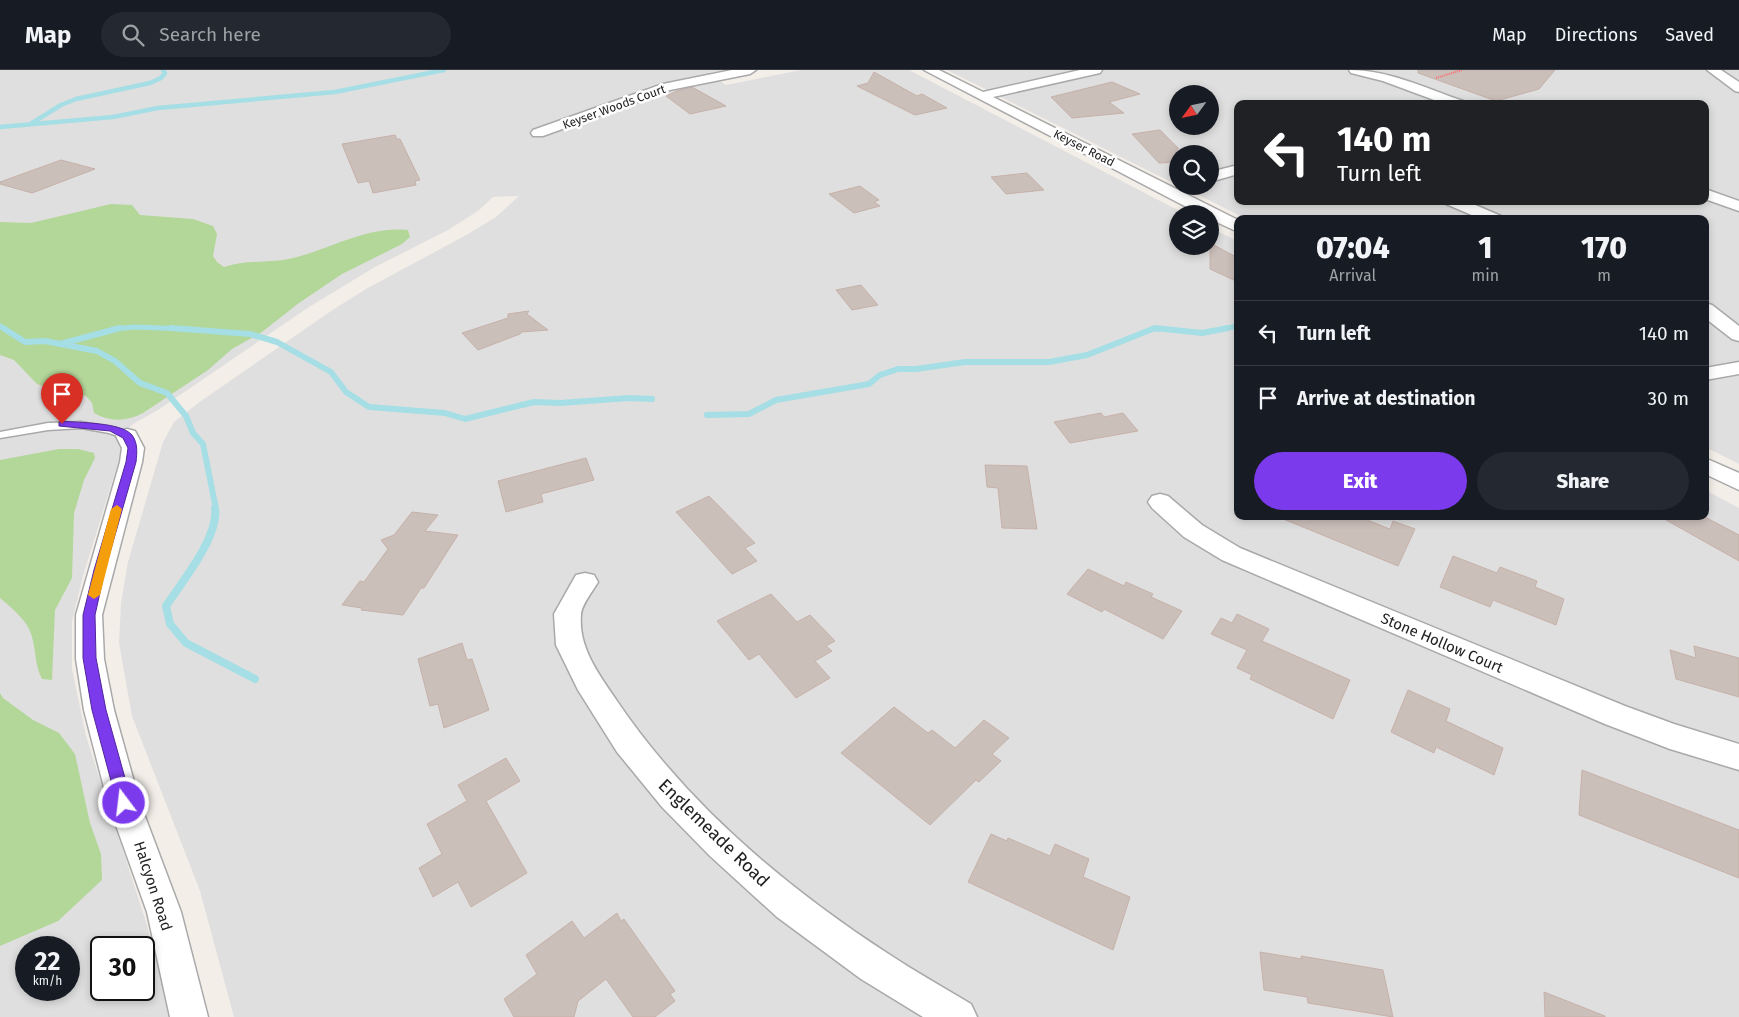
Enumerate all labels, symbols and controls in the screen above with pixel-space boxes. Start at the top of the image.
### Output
search box [101,12,451,57]
text: Map [25,21,71,49]
icon: search [119,21,147,49]
text: Search here [159,23,261,46]
text: Map [1492,24,1527,46]
text: Directions [1555,24,1637,46]
text: Saved [1665,24,1714,46]
street label: Keyser Woods Court [561,82,668,132]
north arrow [1169,85,1219,135]
map controls [1169,85,1219,255]
text: 140 m [1337,118,1431,160]
icon: left [1254,120,1319,185]
street label: Keyser Road [1051,127,1117,169]
button: search [1169,145,1219,195]
text: Turn left [1337,160,1421,187]
button: layers [1169,205,1219,255]
text: 07:04 [1316,230,1390,266]
text: 1 [1478,230,1492,266]
text: 170 [1581,230,1627,266]
text: Arrival [1329,266,1376,285]
text: min [1472,266,1499,285]
text: m [1597,266,1611,285]
icon: left [1254,319,1282,347]
text: Turn left [1297,322,1371,345]
text: 140 m [1639,322,1689,345]
pin [41,373,83,424]
icon: arrive [48,380,76,408]
icon: arrive [1254,384,1282,412]
text: Arrive at destination [1297,387,1476,410]
text: 30 m [1648,387,1689,410]
button: Exit [1254,452,1467,510]
button: Share [1477,452,1689,510]
street label: Stone Hollow Court [1378,609,1506,677]
street label: Englemeade Road [654,774,774,892]
position arrow [97,776,149,828]
street label: Halcyon Road [130,839,176,933]
speed limit sign: 30 [90,936,155,1001]
text: 22 [35,947,60,977]
text: km/h [33,974,62,988]

